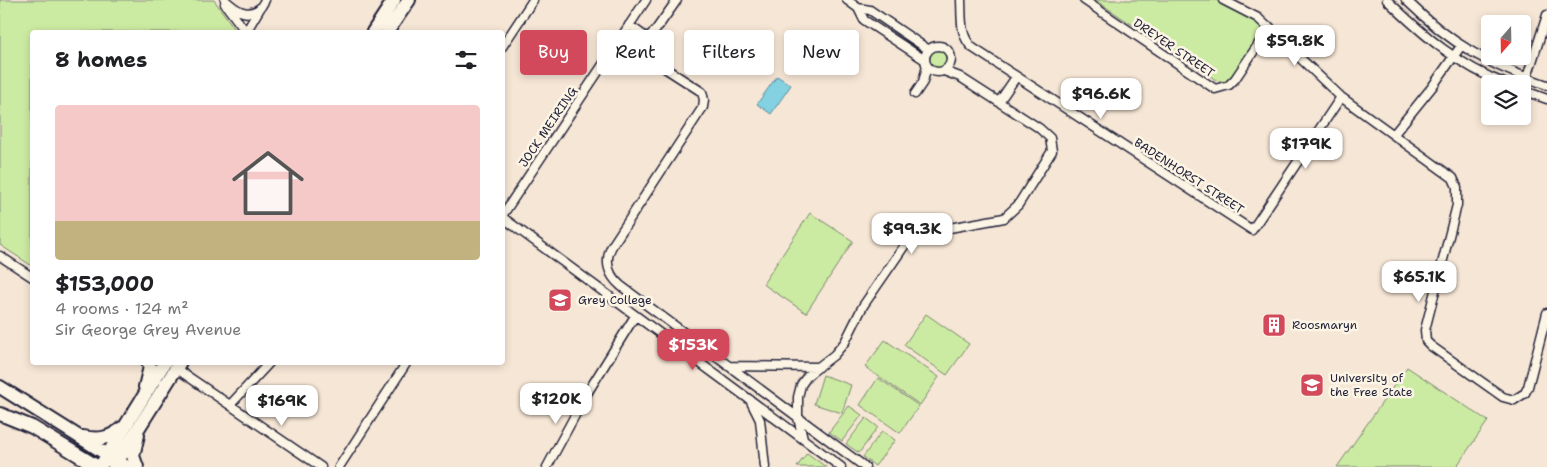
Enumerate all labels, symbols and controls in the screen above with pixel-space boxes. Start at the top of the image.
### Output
street label: DREYER STREET [1130,15,1218,81]
north arrow [1481,15,1531,65]
map controls [1481,15,1531,125]
pin: $59.8K [1254,24,1336,67]
chip: Buy [520,30,587,75]
chip: Rent [597,30,674,75]
chip: Filters [684,30,774,75]
chip: New [784,30,859,75]
text: $59.8K [1266,30,1324,51]
text: 8 homes [55,46,147,74]
icon: filters [452,46,480,74]
button: layers [1481,75,1531,125]
pin: $96.6K [1060,78,1142,120]
text: $96.6K [1072,83,1130,104]
street label: JOCK MEIRING [515,84,581,170]
pin: $179K [1271,128,1341,170]
text: $179K [1281,133,1331,154]
street label: BADENHORST STREET [1131,134,1247,218]
icon: home [223,138,313,228]
pin: $99.3K [871,212,953,255]
text: $99.3K [883,218,941,239]
pin: $65.1K [1378,260,1460,303]
text: $65.1K [1393,266,1445,287]
text: $153,000 [55,270,154,298]
school or university icon: Grey College [547,287,573,313]
place label: Grey College [578,292,652,308]
text: 4 rooms · 124 m² [55,298,189,319]
building icon: Roosmaryn [1261,312,1287,338]
place label: Roosmaryn [1292,317,1357,333]
text: Sir George Grey Avenue [55,319,241,340]
pin: $153K [658,328,728,371]
text: $153K [668,334,718,355]
place label: University of the Free State [1330,370,1413,400]
school or university icon: University of the Free State [1299,372,1325,398]
pin: $120K [521,382,591,425]
pin: $169K [247,384,317,427]
text: $120K [531,388,581,409]
text: $169K [257,390,307,411]

